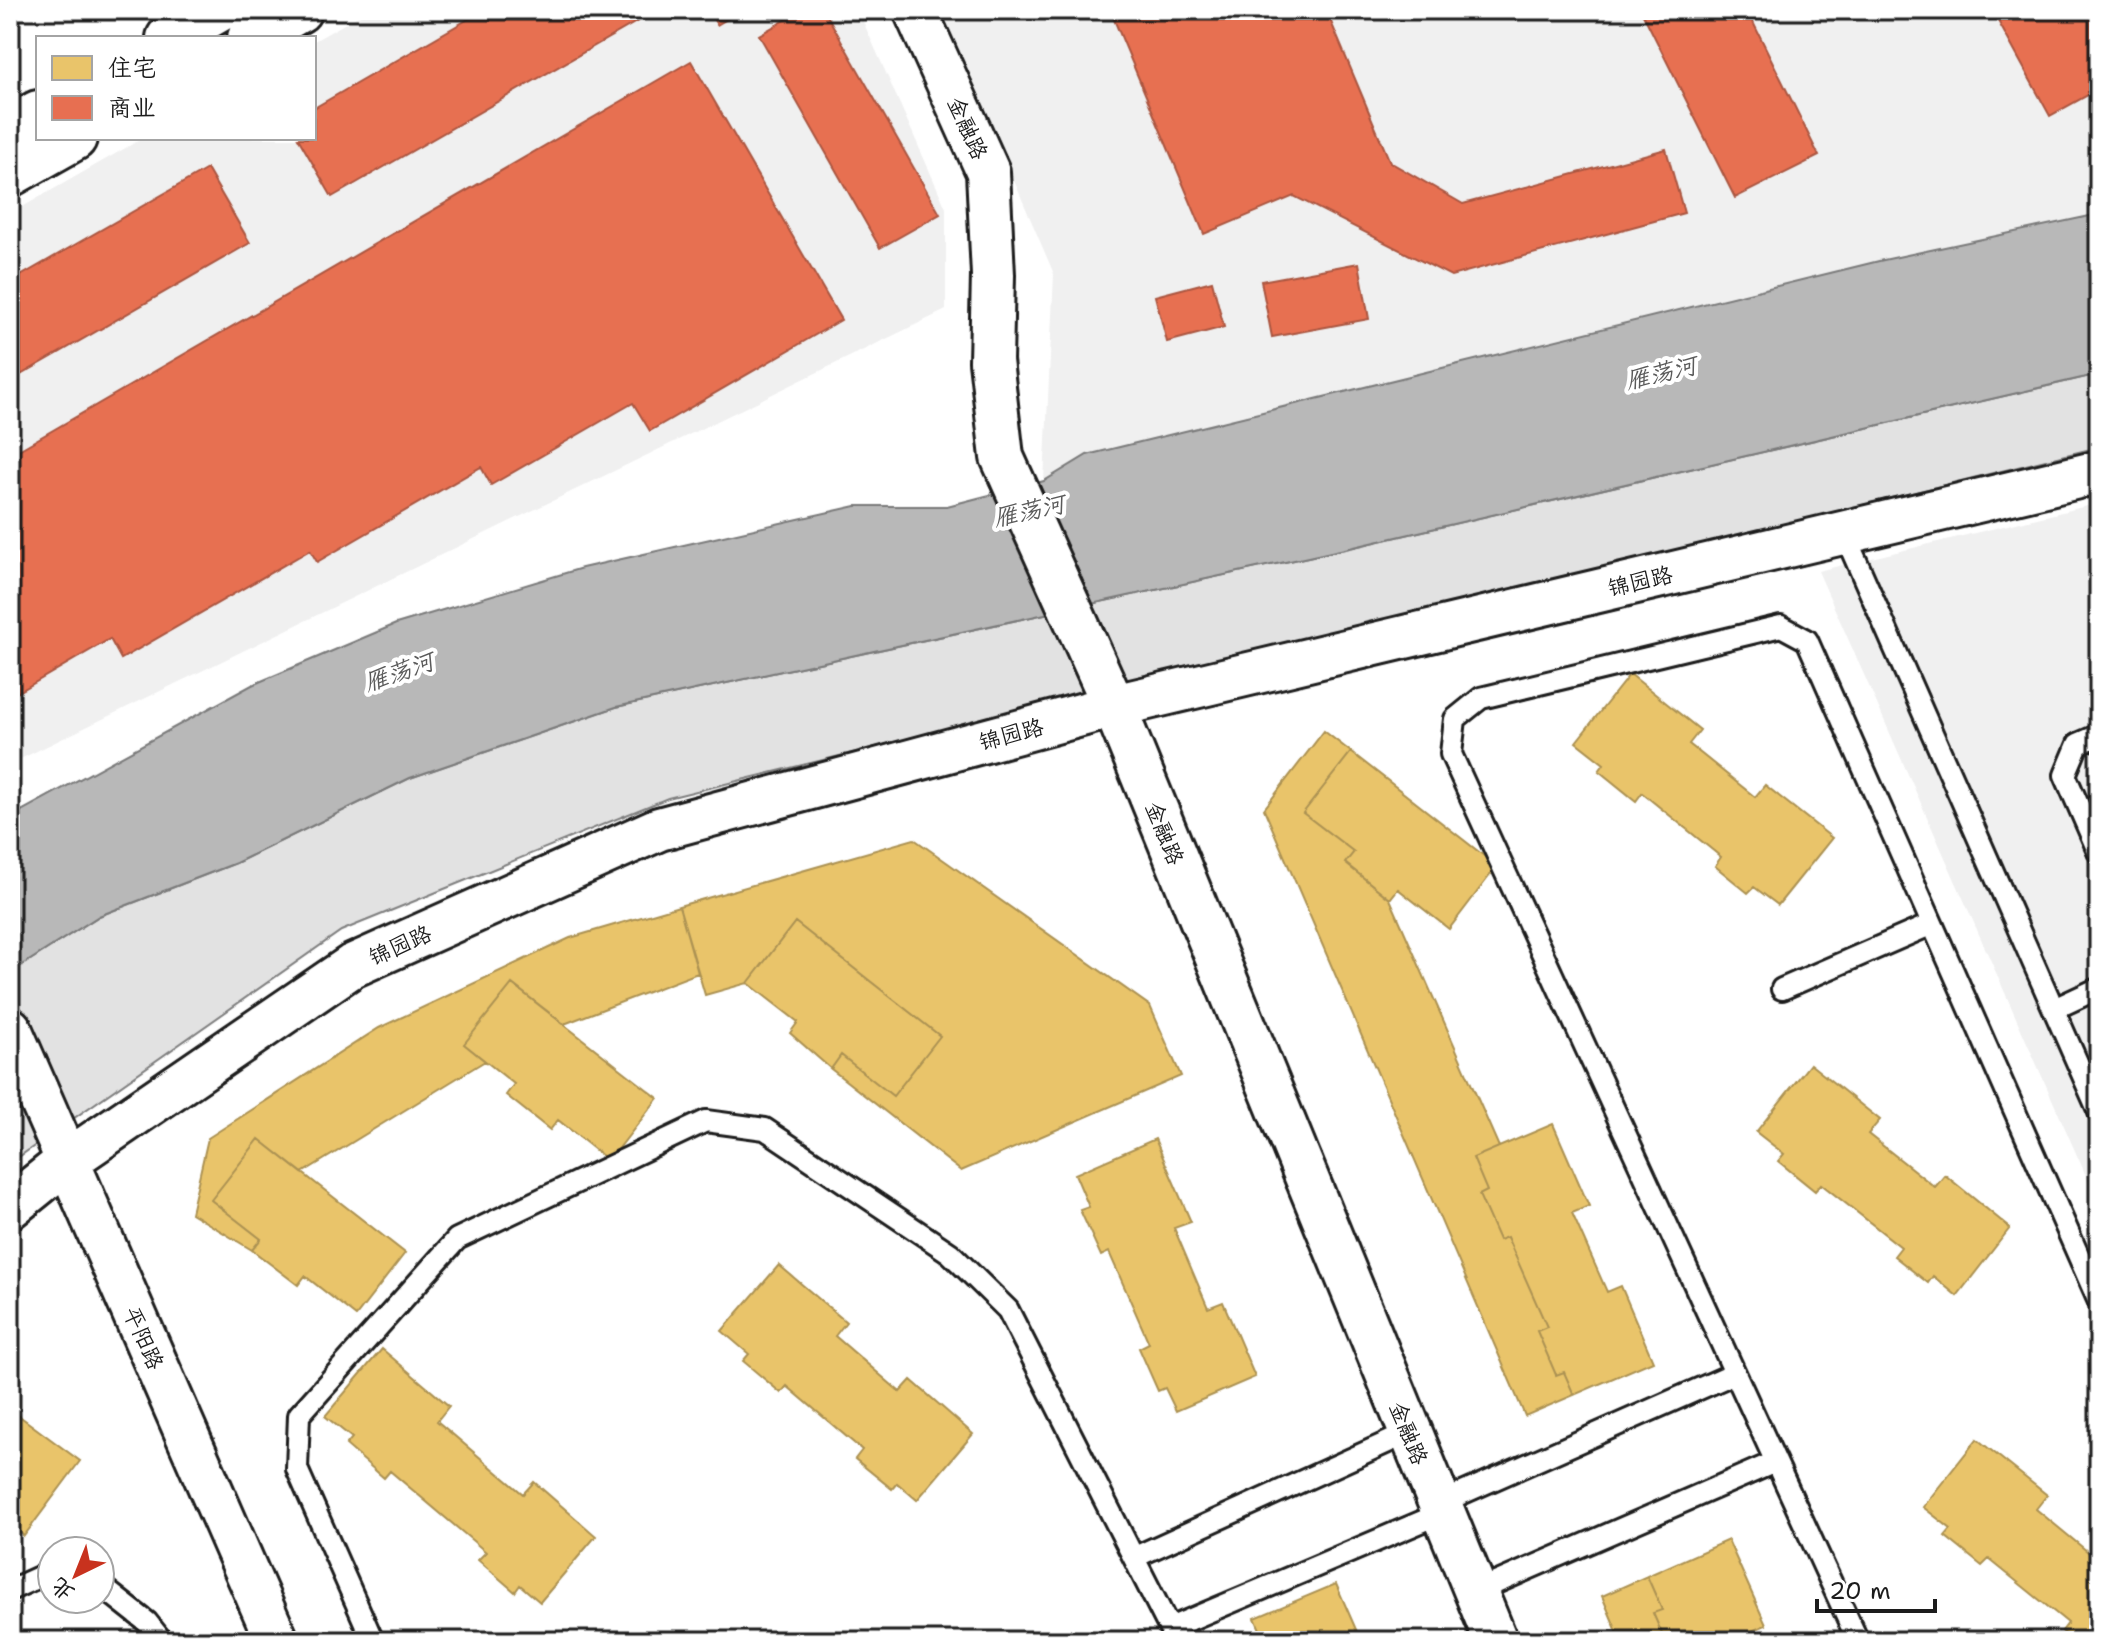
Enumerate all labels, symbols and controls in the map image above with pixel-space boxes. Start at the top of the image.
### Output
legend [36,36,316,140]
text: 住宅 [108,52,156,84]
text: 商业 [108,92,156,124]
street label: 金融路 [941,92,994,164]
water label: 雁荡河 [1622,348,1704,397]
water label: 雁荡河 [990,487,1071,534]
street label: 锦园路 [1605,560,1676,603]
water label: 雁荡河 [360,644,442,699]
street label: 锦园路 [975,712,1047,757]
street label: 金融路 [1139,797,1190,869]
street label: 锦园路 [364,919,436,972]
street label: 平阳路 [117,1302,170,1374]
street label: 金融路 [1383,1397,1434,1469]
north arrow [36,1535,116,1615]
scale bar [1817,1563,1935,1613]
text: 北 [45,1571,81,1607]
text: 20 m [1829,1575,1891,1607]

